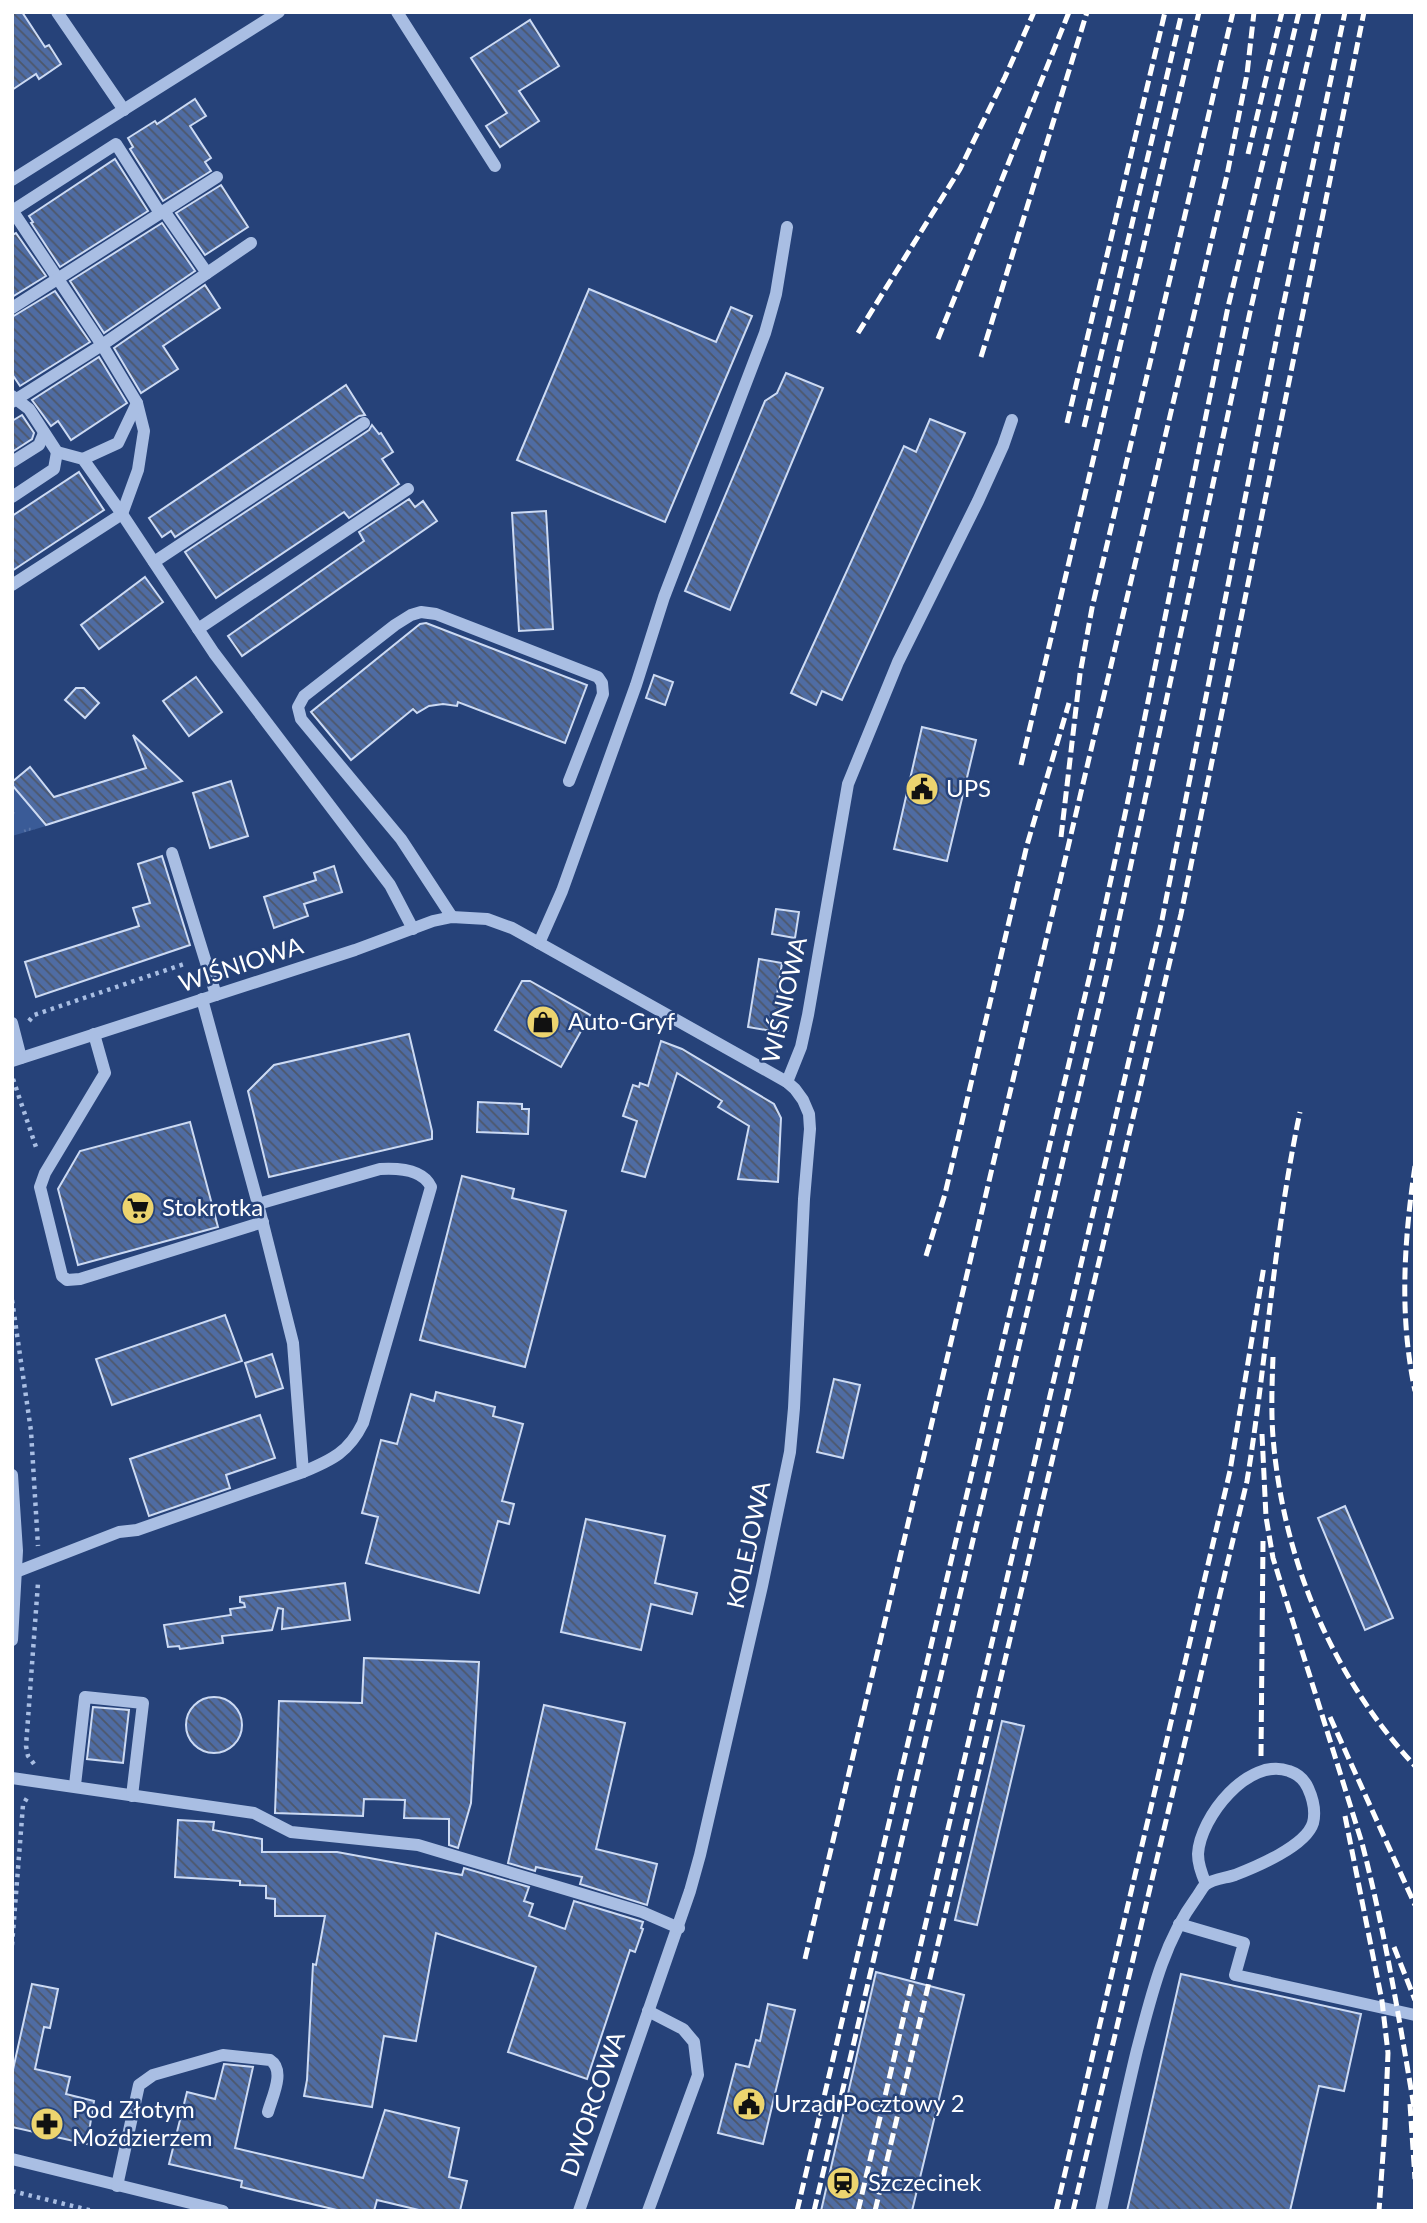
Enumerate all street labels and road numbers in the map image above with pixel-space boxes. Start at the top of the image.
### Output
street label: WIŚNIOWA [175,930,307,997]
street label: WIŚNIOWA [755,933,812,1066]
street label: KOLEJOWA [720,1478,775,1611]
street label: DWORCOWA [553,2026,630,2180]

